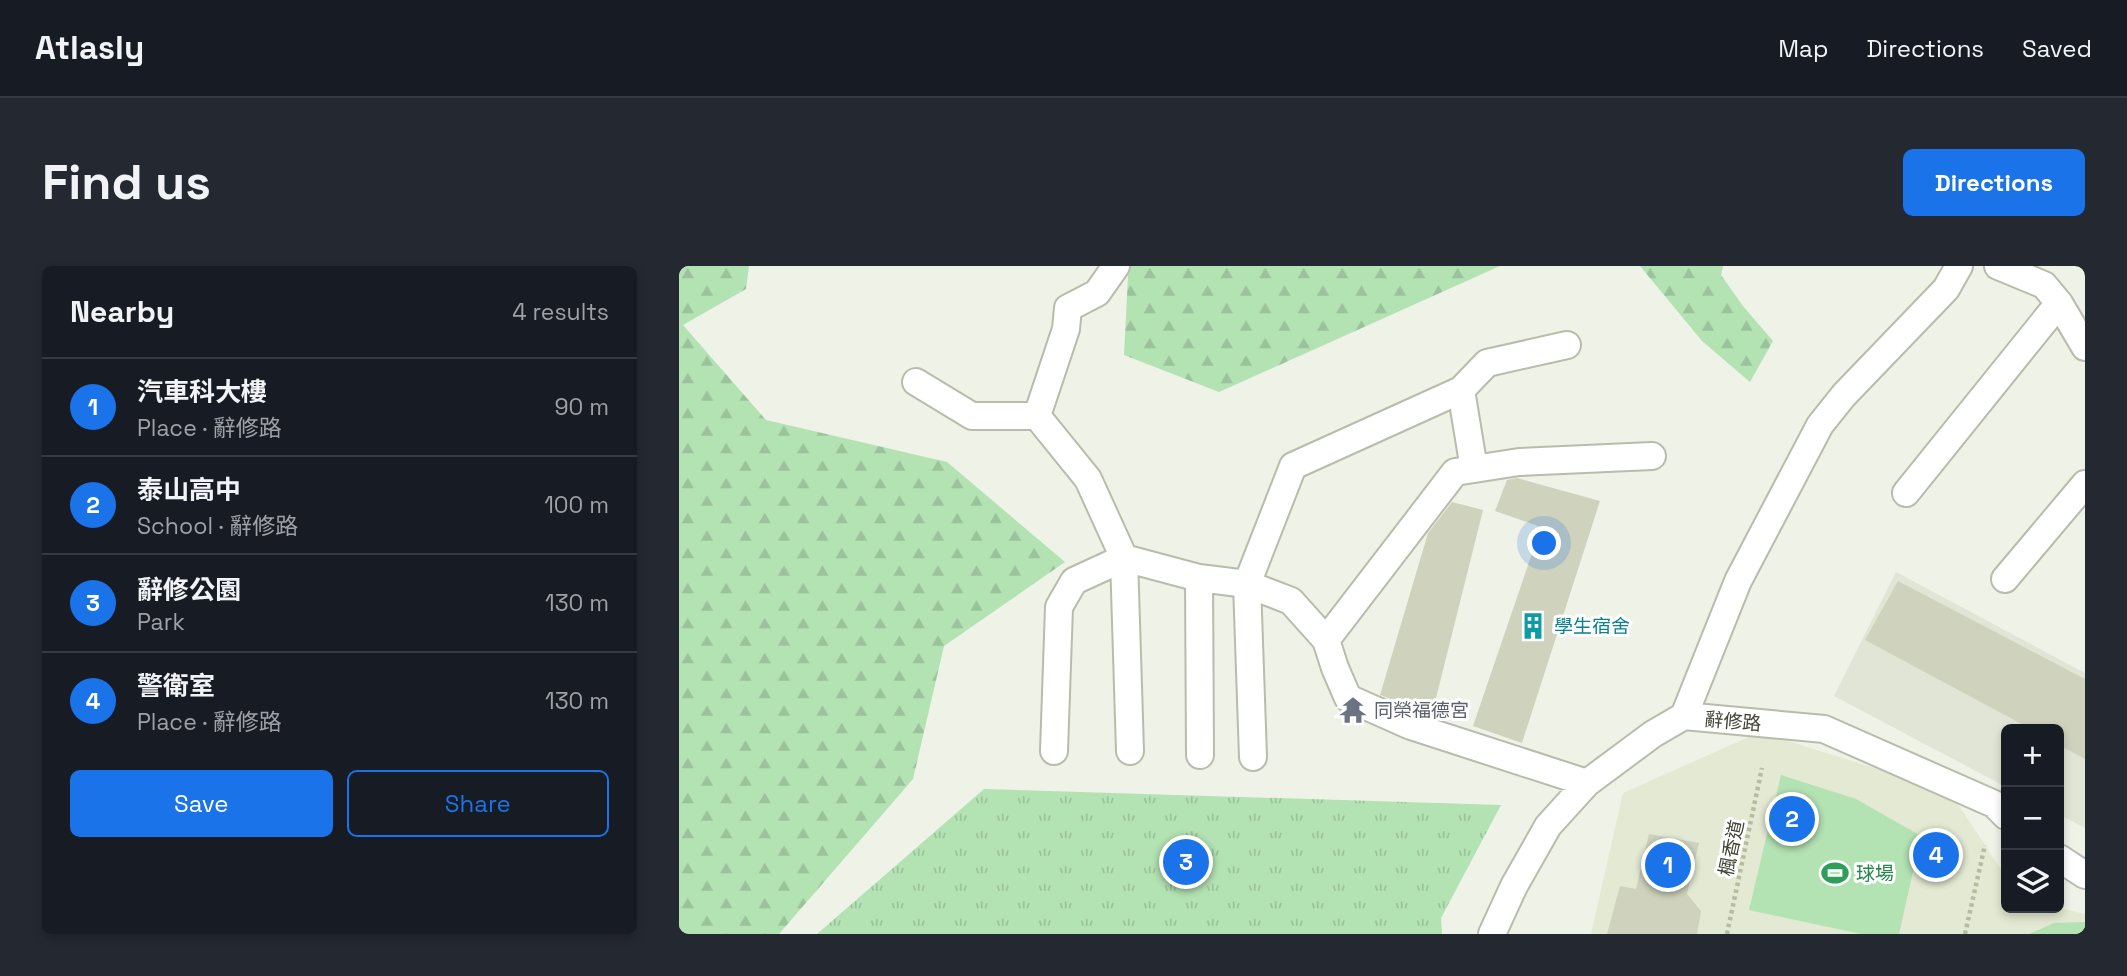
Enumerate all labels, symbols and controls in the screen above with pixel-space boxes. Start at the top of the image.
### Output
text: Atlasly [35,27,144,69]
text: Map [1778,33,1828,64]
text: Directions [1866,33,1984,64]
text: Saved [2022,33,2092,64]
button: Directions [1903,149,2085,216]
text: Find us [42,151,211,213]
text: Nearby [70,292,174,331]
text: 4 results [512,297,609,327]
text: 汽車科大樓 [137,375,267,409]
text: 1 [88,392,98,422]
text: 90 m [554,392,609,422]
text: Place · 辭修路 [137,413,282,443]
text: 泰山高中 [137,473,241,507]
text: 2 [86,490,100,520]
text: 100 m [544,490,609,520]
text: School · 辭修路 [137,511,298,541]
your location [1527,526,1561,560]
text: 辭修公園 [137,573,241,607]
text: 3 [86,588,100,618]
text: 130 m [545,588,609,618]
text: Park [137,607,185,637]
building icon: 學生宿舍 [1518,611,1548,641]
place label: 學生宿舍 [1554,614,1630,639]
text: 警衛室 [137,669,215,703]
text: 4 [86,686,100,716]
text: 130 m [545,686,609,716]
temple icon: 同榮福德宮 [1338,695,1368,725]
place label: 同榮福德宮 [1374,698,1469,723]
text: Place · 辭修路 [137,707,282,737]
street label: 辭修路 [1703,707,1762,736]
map controls [2001,724,2064,913]
button: + [2001,724,2064,787]
button: Save [70,770,333,837]
button: Share [347,770,609,837]
button: − [2001,787,2064,850]
pin: 2 [1769,793,1815,845]
street label: 楓香道 [1713,818,1750,879]
pin: 4 [1913,829,1959,881]
pin: 3 [1163,836,1209,888]
pin: 1 [1645,839,1691,891]
button: layers [2001,850,2064,913]
sports icon: 球場 [1820,858,1850,888]
place label: 球場 [1856,861,1894,886]

